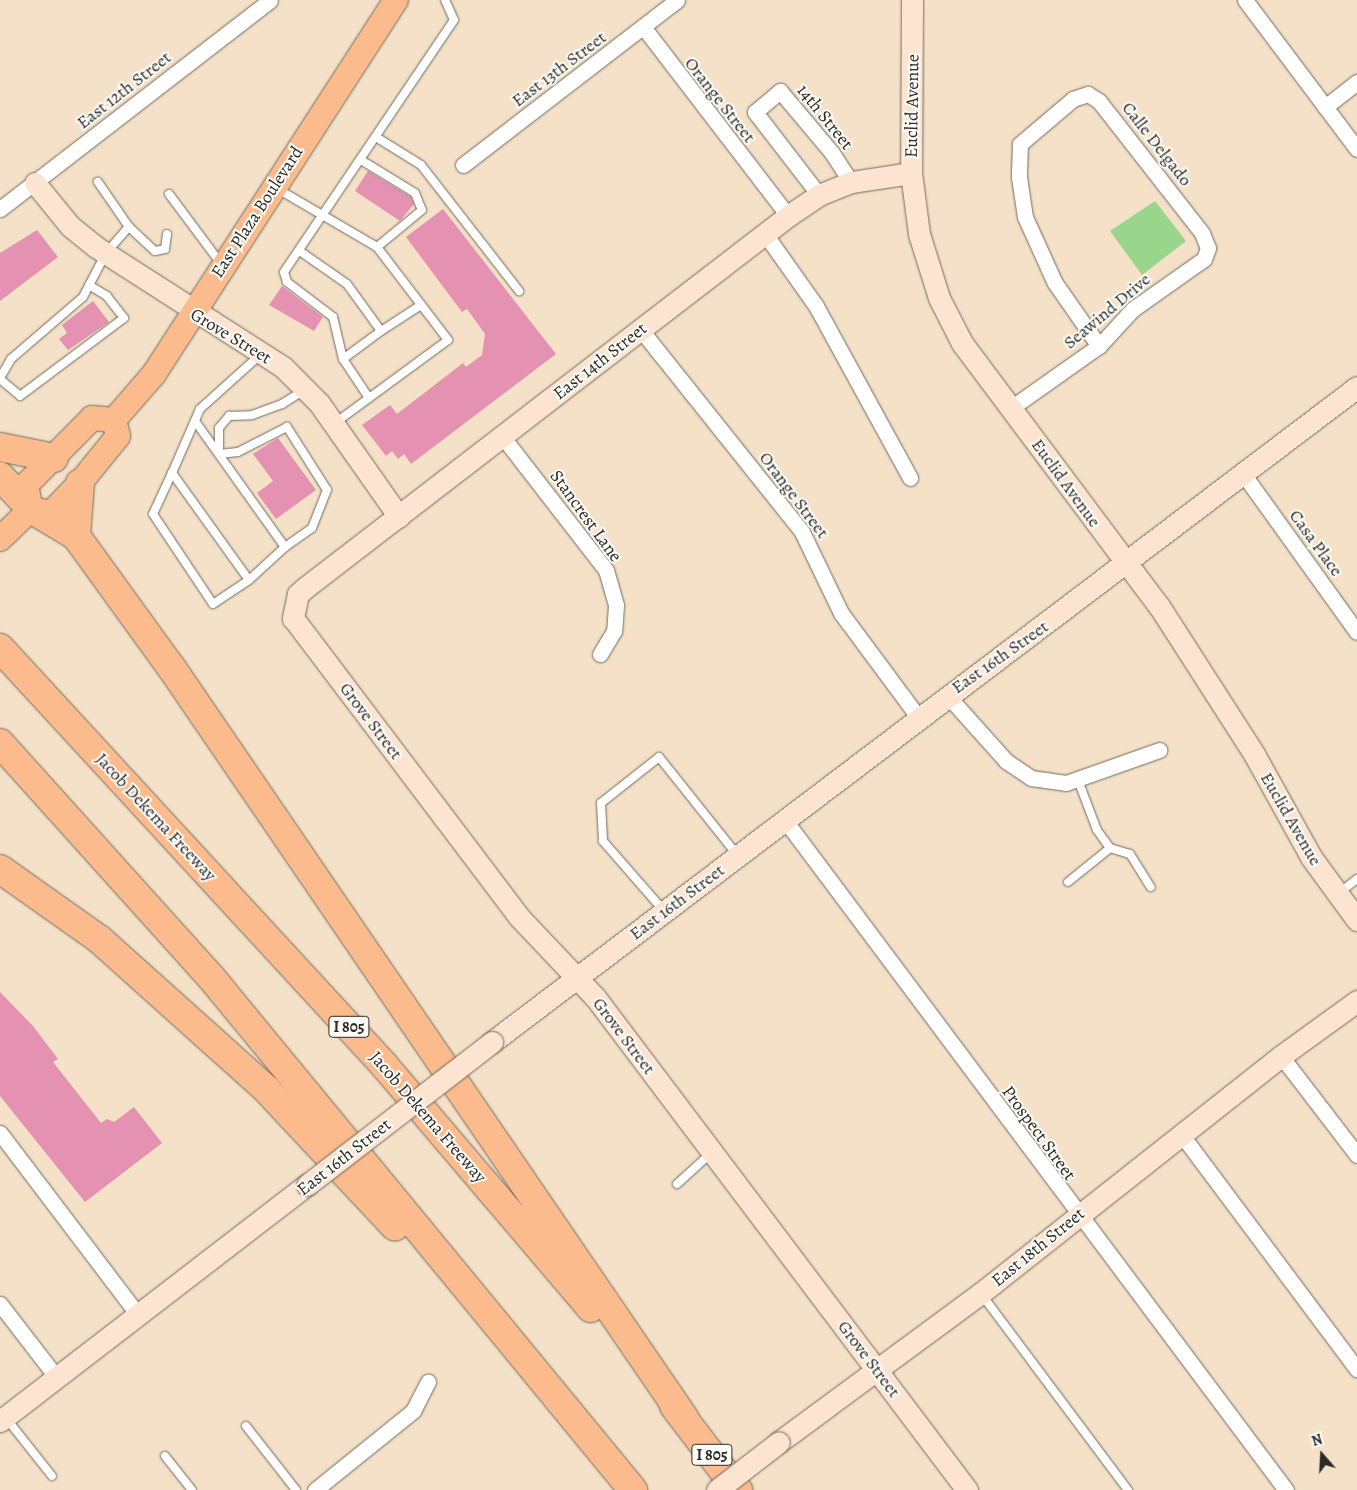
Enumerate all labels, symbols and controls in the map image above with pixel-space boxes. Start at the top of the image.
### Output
street label: East 13th Street [508,27,610,111]
street label: East 12th Street [73,47,175,133]
street label: Orange Street [680,53,760,147]
street label: Euclid Avenue [900,54,924,158]
street label: 14th Street [792,80,858,154]
street label: Calle Delgado [1117,98,1197,190]
street label: East Plaza Boulevard [206,142,308,282]
street label: Seawind Drive [1059,268,1155,354]
street label: Grove Street [187,303,275,369]
street label: East 14th Street [549,318,651,404]
street label: Euclid Avenue [1027,435,1105,531]
street label: Orange Street [755,448,833,542]
street label: Stancrest Lane [545,466,627,566]
street label: Casa Place [1285,506,1347,580]
street label: East 16th Street [947,616,1053,698]
street label: Grove Street [335,678,407,764]
street label: Jacob Dekema Freeway [91,748,221,886]
street label: Euclid Avenue [1256,769,1326,869]
street label: East 16th Street [625,859,729,945]
street label: Grove Street [588,993,660,1079]
road number: I 805 [328,1014,370,1040]
street label: Jacob Dekema Freeway [365,1047,491,1187]
street label: Prospect Street [997,1082,1081,1184]
street label: East 16th Street [293,1114,395,1200]
street label: East 18th Street [987,1203,1089,1291]
street label: Grove Street [833,1316,905,1402]
north arrow [1297,1430,1347,1480]
text: N [1309,1430,1325,1451]
road number: I 805 [691,1442,733,1468]

